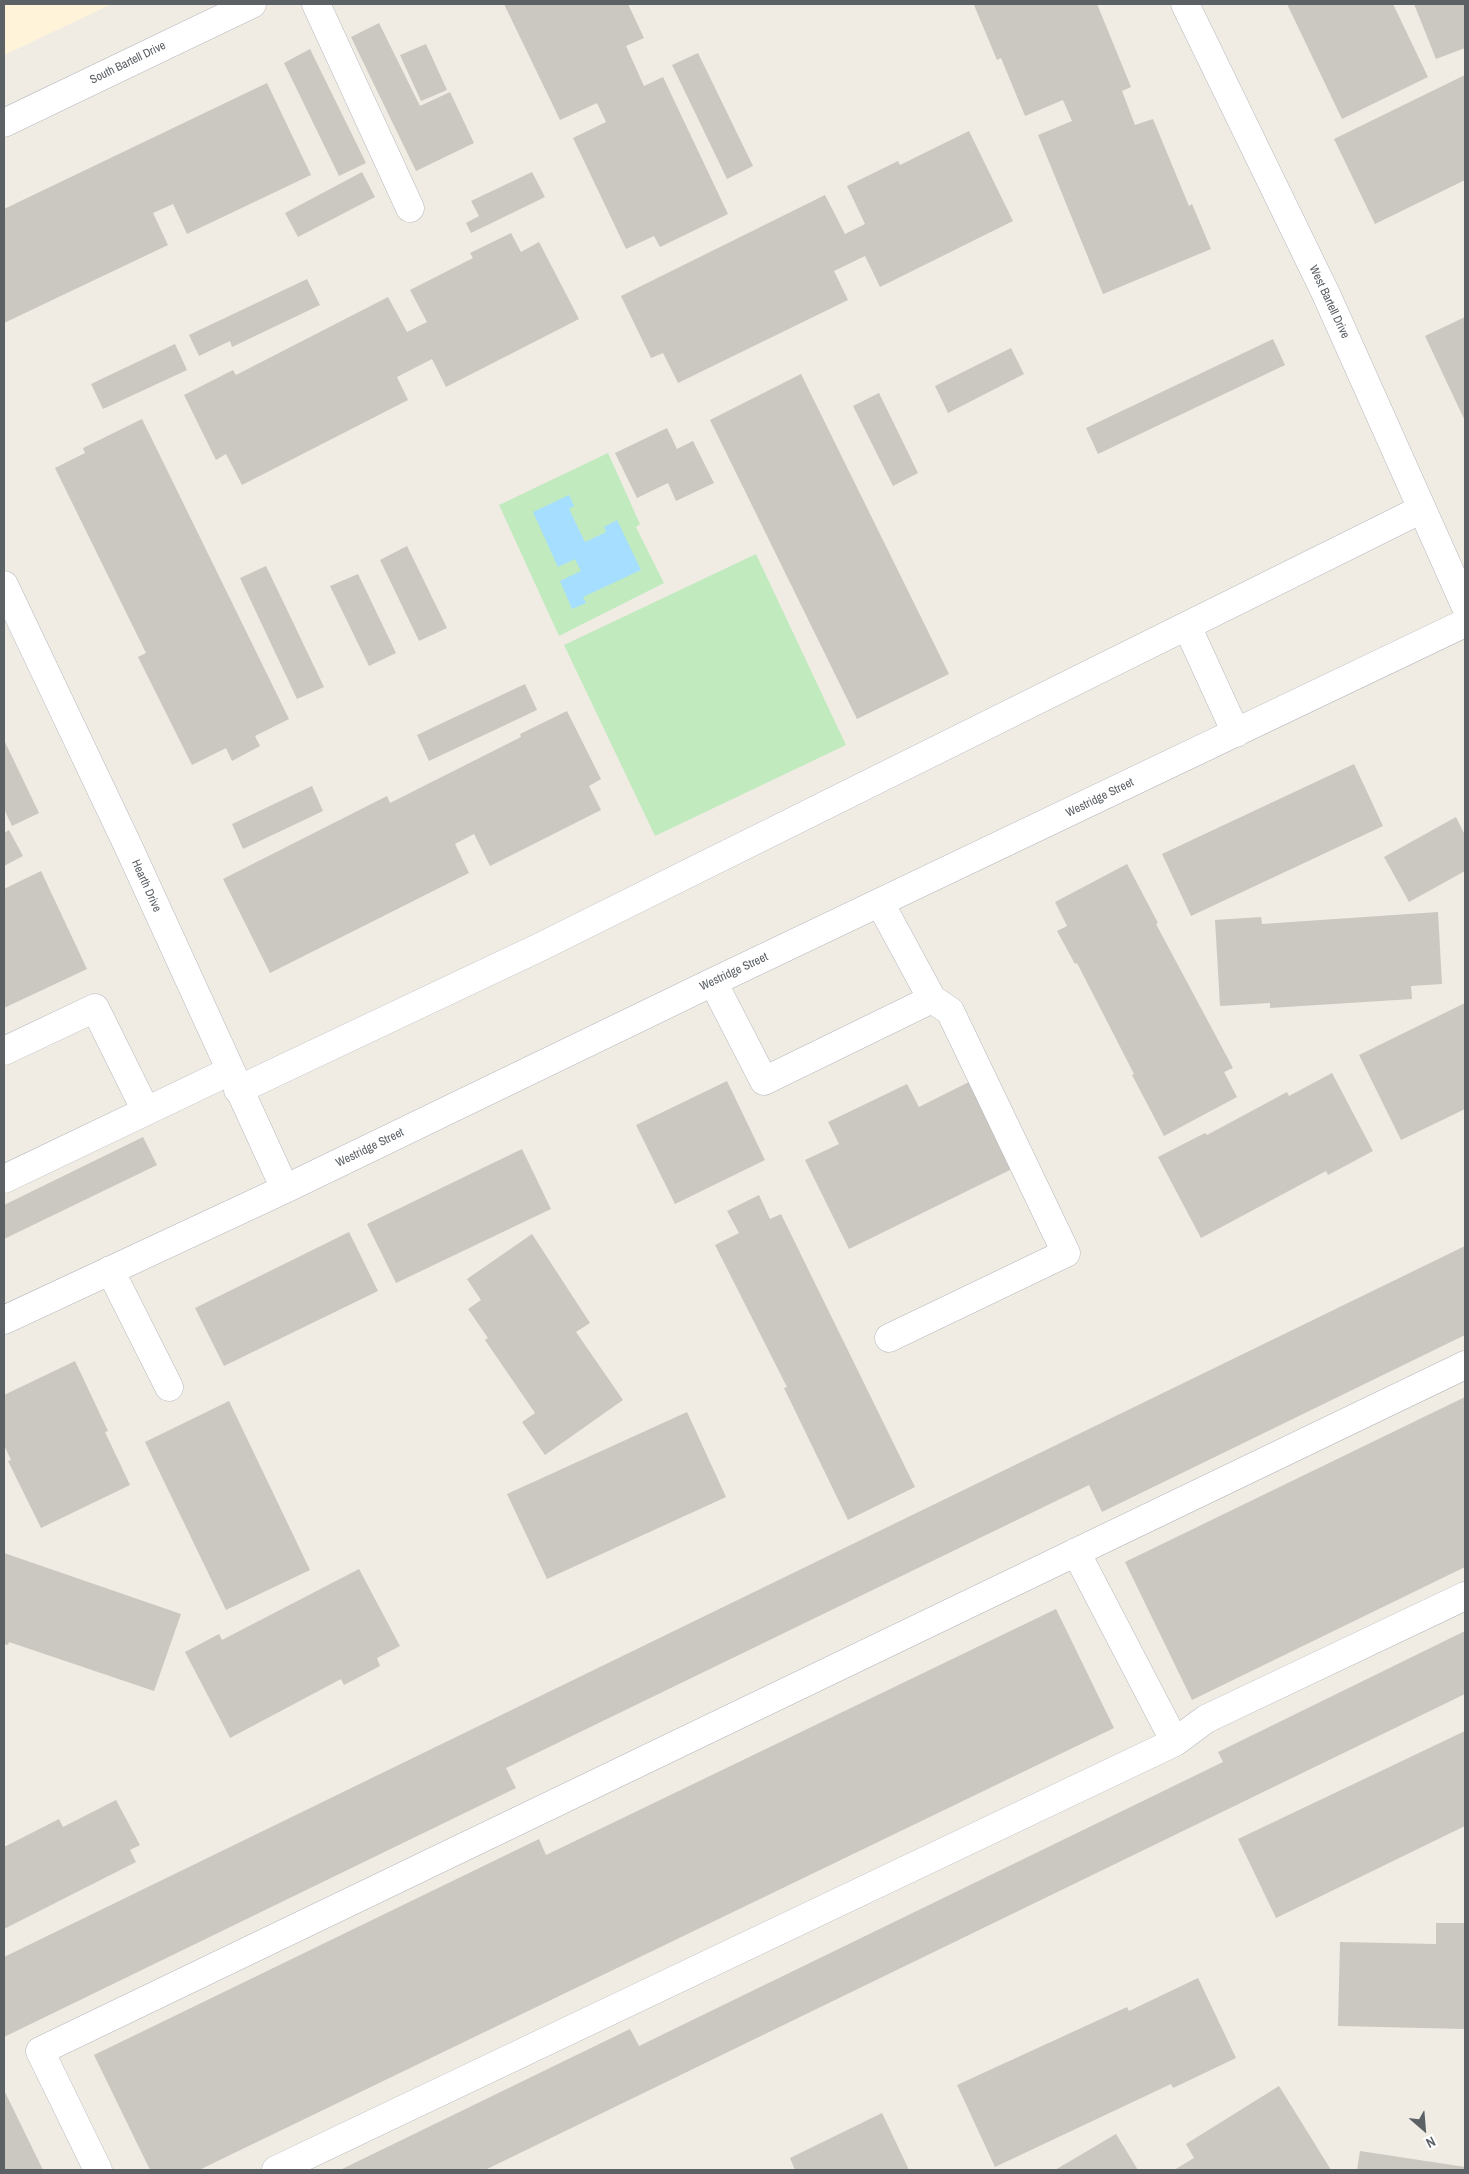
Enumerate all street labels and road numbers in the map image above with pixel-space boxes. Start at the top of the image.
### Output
street label: South Bartell Drive [88,38,168,88]
street label: West Bartell Drive [1306,263,1352,341]
street label: Westridge Street [1064,775,1136,821]
street label: Hearth Drive [128,858,164,914]
street label: Westridge Street [698,950,770,994]
street label: Westridge Street [334,1125,406,1171]

